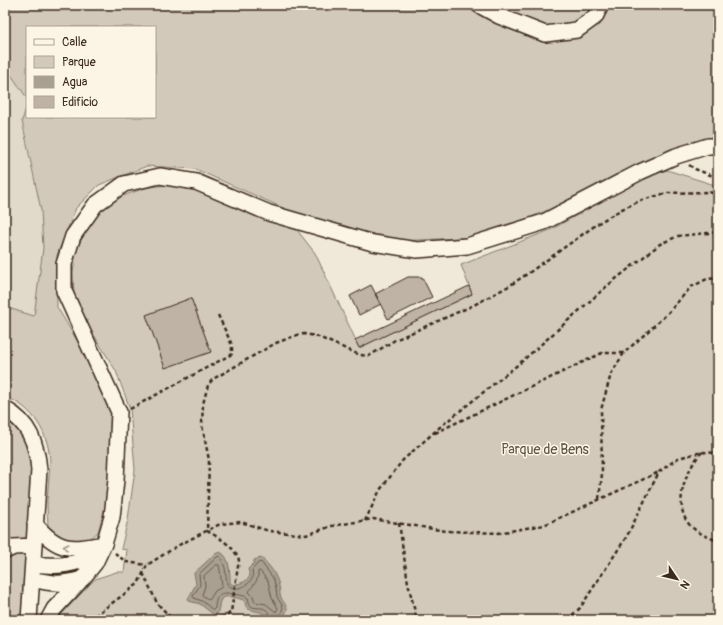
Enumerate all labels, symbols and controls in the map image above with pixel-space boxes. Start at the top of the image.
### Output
legend [26,26,156,118]
text: Calle [62,35,87,50]
text: Parque [62,55,96,70]
text: Agua [62,75,88,90]
text: Edificio [62,95,98,110]
park label: Parque de Bens [501,441,590,458]
one-way arrow [63,543,70,552]
north arrow [657,559,697,599]
text: N [677,578,692,592]

